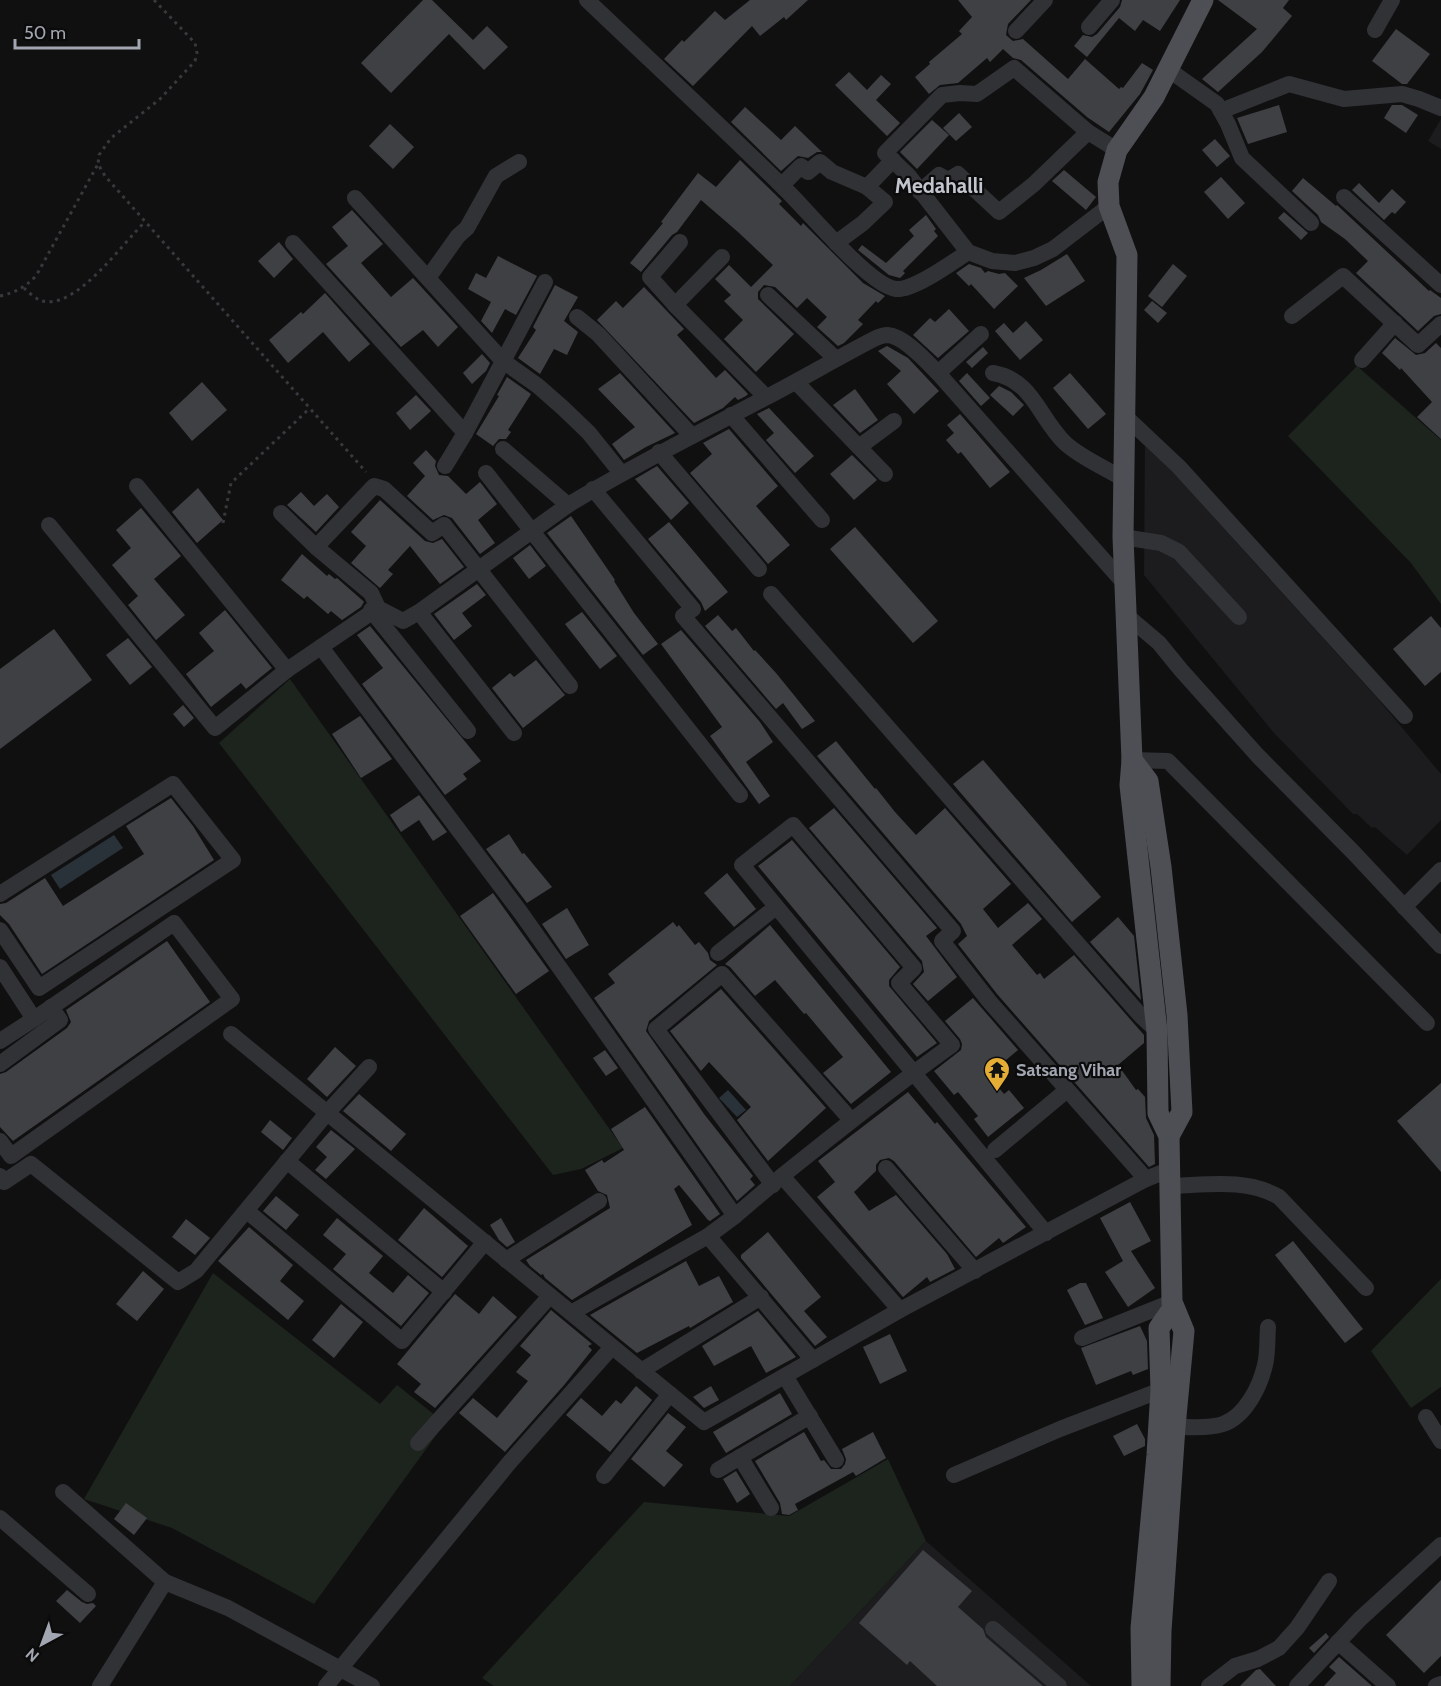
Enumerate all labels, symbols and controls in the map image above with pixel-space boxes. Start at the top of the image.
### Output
scale bar [15,12,140,50]
text: 50 m [24,22,66,44]
district label: Medahalli [895,173,983,198]
temple icon: Satsang Vihar [982,1055,1012,1093]
place label: Satsang Vihar [1016,1059,1121,1081]
north arrow [12,1614,72,1674]
text: N [22,1644,43,1666]

